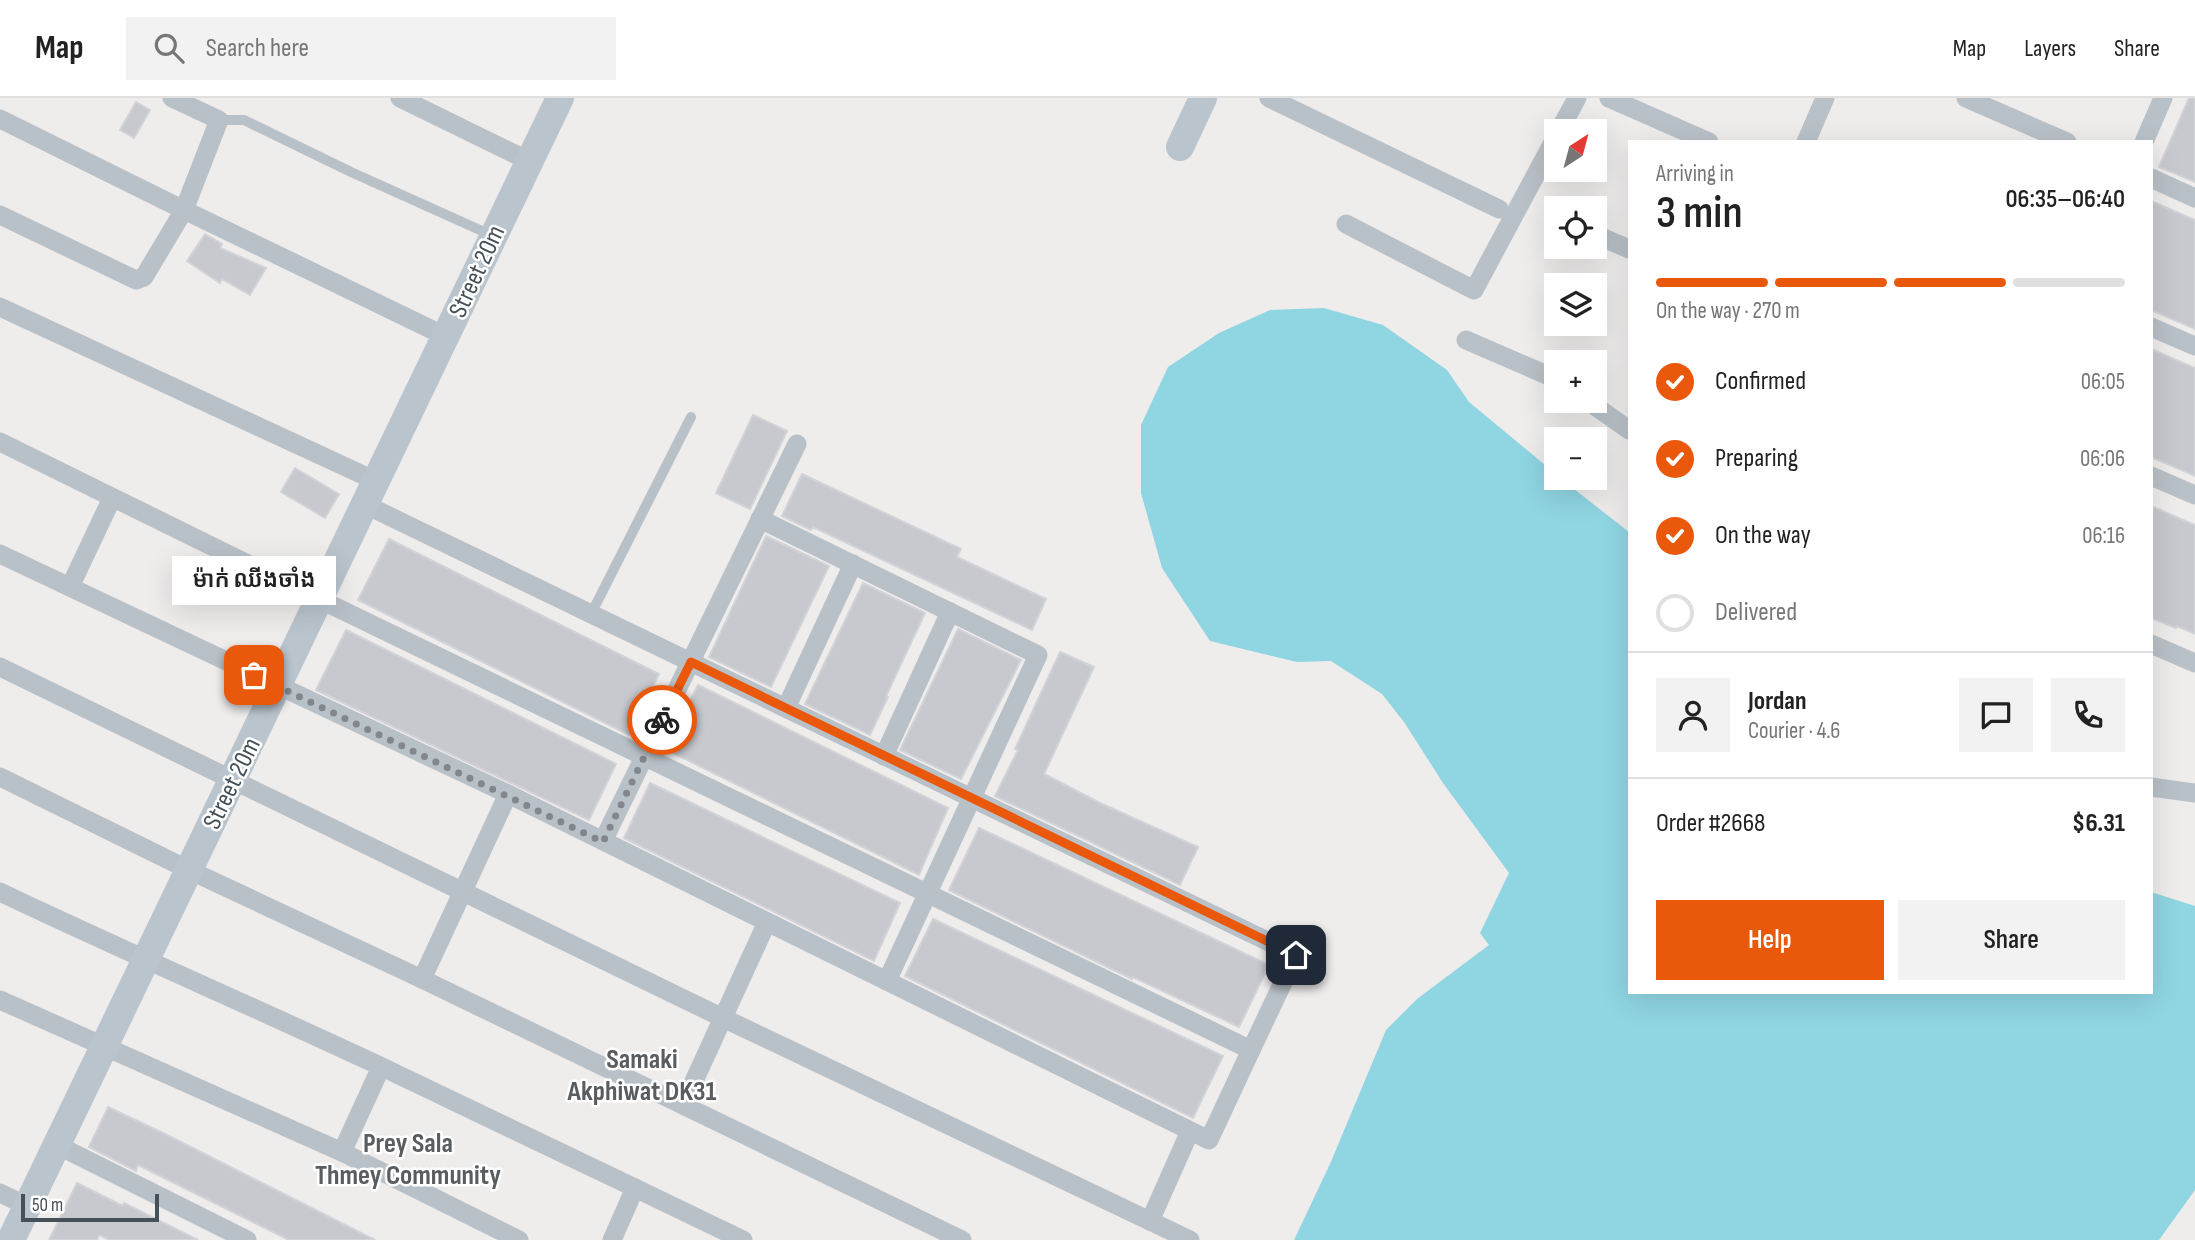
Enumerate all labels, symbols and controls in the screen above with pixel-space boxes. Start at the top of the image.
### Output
search box [126,17,616,80]
text: Map [35,28,84,68]
icon: search [150,29,188,67]
text: Search here [206,33,309,64]
text: Map [1953,34,1986,63]
text: Layers [2024,34,2076,63]
text: Share [2114,34,2160,63]
north arrow [1544,119,1606,182]
map controls [1544,119,1607,490]
text: Arriving in [1656,160,1734,188]
text: 06:35–06:40 [2005,184,2125,215]
text: 3 min [1656,186,1743,241]
button: locate [1544,196,1607,259]
street label: Street 20m [443,221,512,323]
button: layers [1544,273,1607,336]
text: On the way · 270 m [1656,297,1800,325]
button: + [1544,350,1607,413]
icon: check [1656,363,1694,401]
text: Confirmed [1715,366,1806,397]
text: 06:05 [2081,368,2125,396]
button: − [1544,427,1607,490]
icon: check [1656,440,1694,478]
text: Preparing [1715,443,1798,474]
text: 06:06 [2080,445,2125,473]
icon: check [1656,517,1694,555]
text: On the way [1715,520,1811,551]
text: 06:16 [2082,522,2125,550]
callout: ម៉ាក់ ឈីងចាំង [172,556,336,605]
text: ម៉ាក់ ឈីងចាំង [192,566,316,594]
text: Delivered [1715,597,1797,628]
pin [224,645,284,705]
icon: bag [235,656,273,694]
button: person [1656,678,1730,752]
button: chat [1959,678,2033,752]
button: phone [2051,678,2125,752]
courier [627,685,697,755]
text: Jordan [1748,686,1806,717]
icon: bike [643,701,681,739]
text: Courier · 4.6 [1748,717,1840,745]
street label: Street 20m [197,733,268,834]
text: Order #2668 [1656,808,1765,839]
text: $6.31 [2072,808,2125,839]
button: Help [1656,900,1884,980]
button: Share [1898,900,2125,980]
pin [1266,925,1326,985]
icon: home [1277,936,1315,974]
district label: Samaki Akphiwat DK31 [566,1043,717,1108]
district label: Prey Sala Thmey Community [315,1127,501,1192]
scale bar [21,1191,159,1223]
text: 50 m [32,1194,63,1217]

